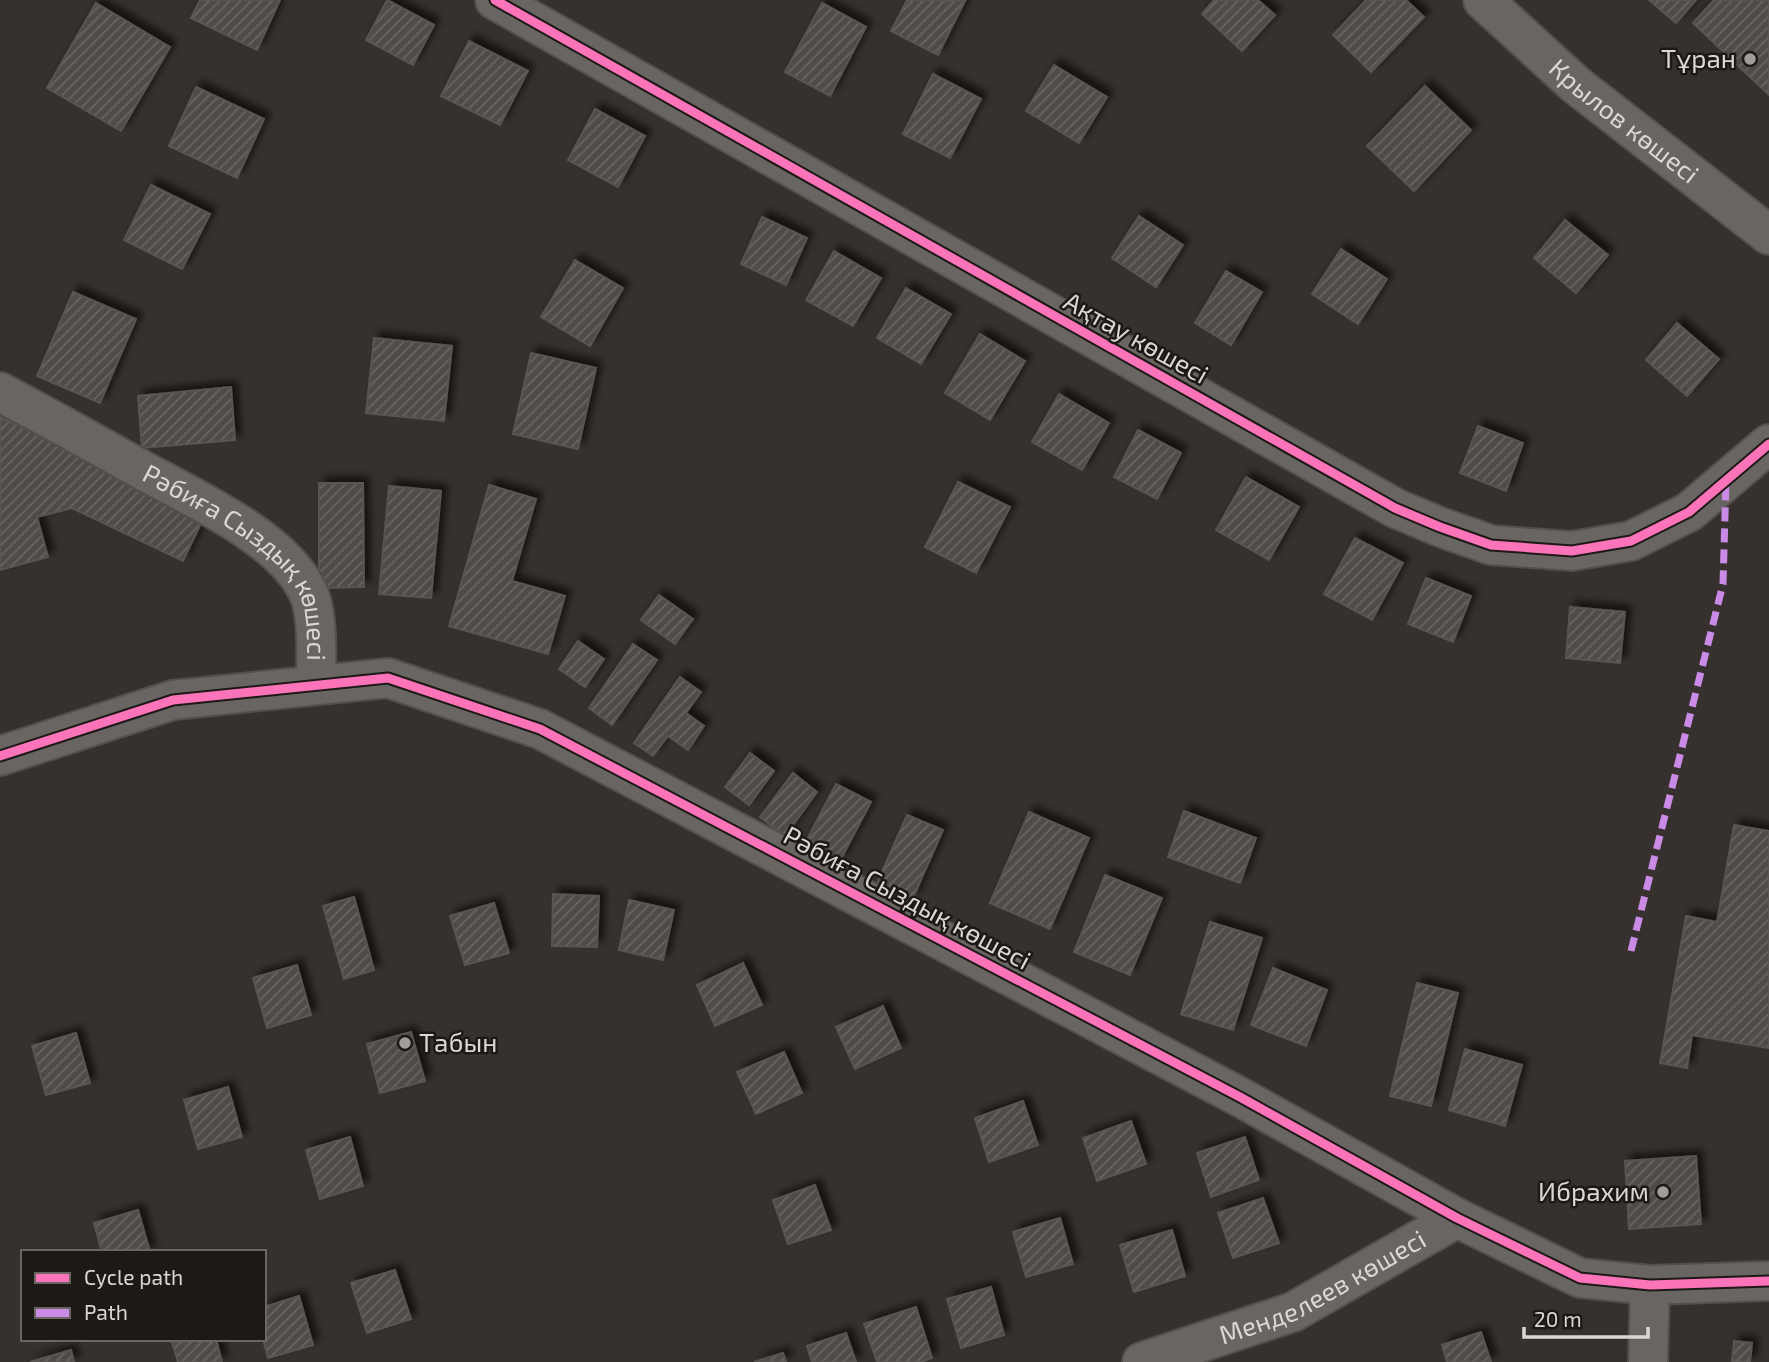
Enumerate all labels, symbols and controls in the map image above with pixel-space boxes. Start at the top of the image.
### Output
place label: Тұран [1661,42,1736,73]
street label: Крылов көшесі [1544,51,1706,189]
marker: Тұран [1742,51,1758,67]
street label: Ақтау көшесі [1059,284,1214,390]
street label: Рәбиға Сыздық көшесі [138,457,333,661]
street label: Рәбиға Сыздық көшесі [779,818,1036,975]
place label: Табын [419,1026,497,1057]
marker: Табын [397,1035,413,1051]
place label: Ибрахим [1538,1175,1649,1206]
marker: Ибрахим [1655,1184,1671,1200]
street label: Менделеев көшесі [1215,1222,1431,1349]
legend [21,1250,266,1341]
text: Cycle path [84,1264,183,1289]
scale bar [1524,1296,1648,1340]
text: Path [84,1299,128,1324]
text: 20 m [1534,1306,1582,1331]

